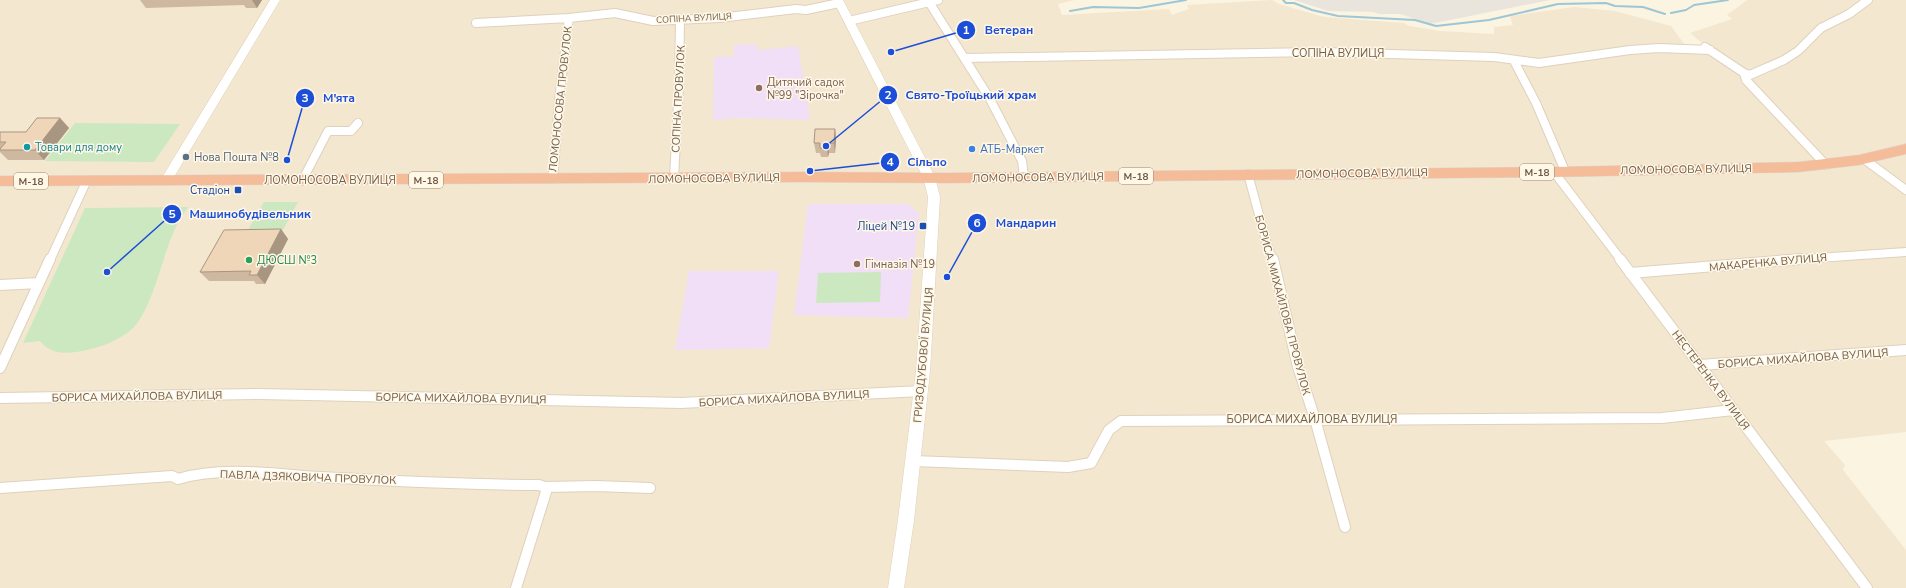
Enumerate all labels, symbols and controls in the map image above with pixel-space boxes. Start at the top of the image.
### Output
street label: СОПІНА ВУЛИЦЯ [656,10,732,26]
callout: Ветеран [956,18,1041,42]
text: 1 [962,22,970,38]
text: Ветеран [985,22,1033,38]
street label: ЛОМОНОСОВА ПРОВУЛОК [545,25,576,173]
street label: СОПІНА ПРОВУЛОК [668,45,689,153]
street label: СОПІНА ВУЛИЦЯ [1292,46,1384,61]
place label: Дитячий садок №99 "Зірочка" [767,75,844,103]
marker: Дитячий садок №99 "Зірочка" [754,83,764,93]
callout: Свято-Троїцький храм [878,83,1045,107]
callout: М'ята [295,86,363,110]
text: 2 [884,87,892,103]
text: Свято-Троїцький храм [906,87,1037,103]
text: 3 [301,90,309,106]
text: М'ята [323,90,355,106]
place label: Товари для дому [35,140,122,155]
marker: Товари для дому [22,142,32,152]
place label: АТБ-Маркет [980,142,1044,157]
marker: АТБ-Маркет [967,144,977,154]
place label: Нова Пошта №8 [194,150,279,165]
callout: Сільпо [880,150,955,174]
marker: Нова Пошта №8 [181,152,191,162]
text: 4 [886,154,894,170]
text: Сільпо [907,154,947,170]
street label: ЛОМОНОСОВА ВУЛИЦЯ [1620,161,1752,178]
road number: М-18 [1520,164,1554,180]
street label: ЛОМОНОСОВА ВУЛИЦЯ [1296,165,1428,182]
road number: М-18 [1119,168,1153,184]
street label: ЛОМОНОСОВА ВУЛИЦЯ [972,169,1104,186]
street label: ЛОМОНОСОВА ВУЛИЦЯ [648,170,780,187]
road number: М-18 [409,172,443,188]
road number: М-18 [14,173,48,189]
street label: ЛОМОНОСОВА ВУЛИЦЯ [264,173,396,188]
place label: Стадіон [190,183,230,198]
marker: Стадіон [233,185,243,195]
callout: Машинобудівельник [162,202,319,226]
text: 5 [168,206,176,222]
text: Машинобудівельник [189,206,311,222]
callout: Мандарин [967,211,1064,235]
street label: БОРИСА МИХАЙЛОВА ПРОВУЛОК [1251,213,1314,397]
text: 6 [973,215,981,231]
text: Мандарин [996,215,1056,231]
place label: Ліцей №19 [857,219,915,234]
marker: Ліцей №19 [918,221,928,231]
street label: МАКАРЕНКА ВУЛИЦЯ [1708,250,1828,275]
place label: ДЮСШ №3 [257,253,317,268]
marker: ДЮСШ №3 [244,255,254,265]
place label: Гімназія №19 [865,257,935,272]
marker: Гімназія №19 [852,259,862,269]
street label: ГРИЗОДУБОВОЇ ВУЛИЦЯ [910,287,937,423]
street label: НЕСТЕРЕНКА ВУЛИЦЯ [1668,327,1753,433]
street label: БОРИСА МИХАЙЛОВА ВУЛИЦЯ [1717,345,1889,372]
street label: БОРИСА МИХАЙЛОВА ВУЛИЦЯ [698,387,870,410]
street label: БОРИСА МИХАЙЛОВА ВУЛИЦЯ [51,388,223,405]
street label: БОРИСА МИХАЙЛОВА ВУЛИЦЯ [375,390,547,407]
street label: БОРИСА МИХАЙЛОВА ВУЛИЦЯ [1227,412,1397,427]
street label: ПАВЛА ДЗЯКОВИЧА ПРОВУЛОК [220,467,396,488]

